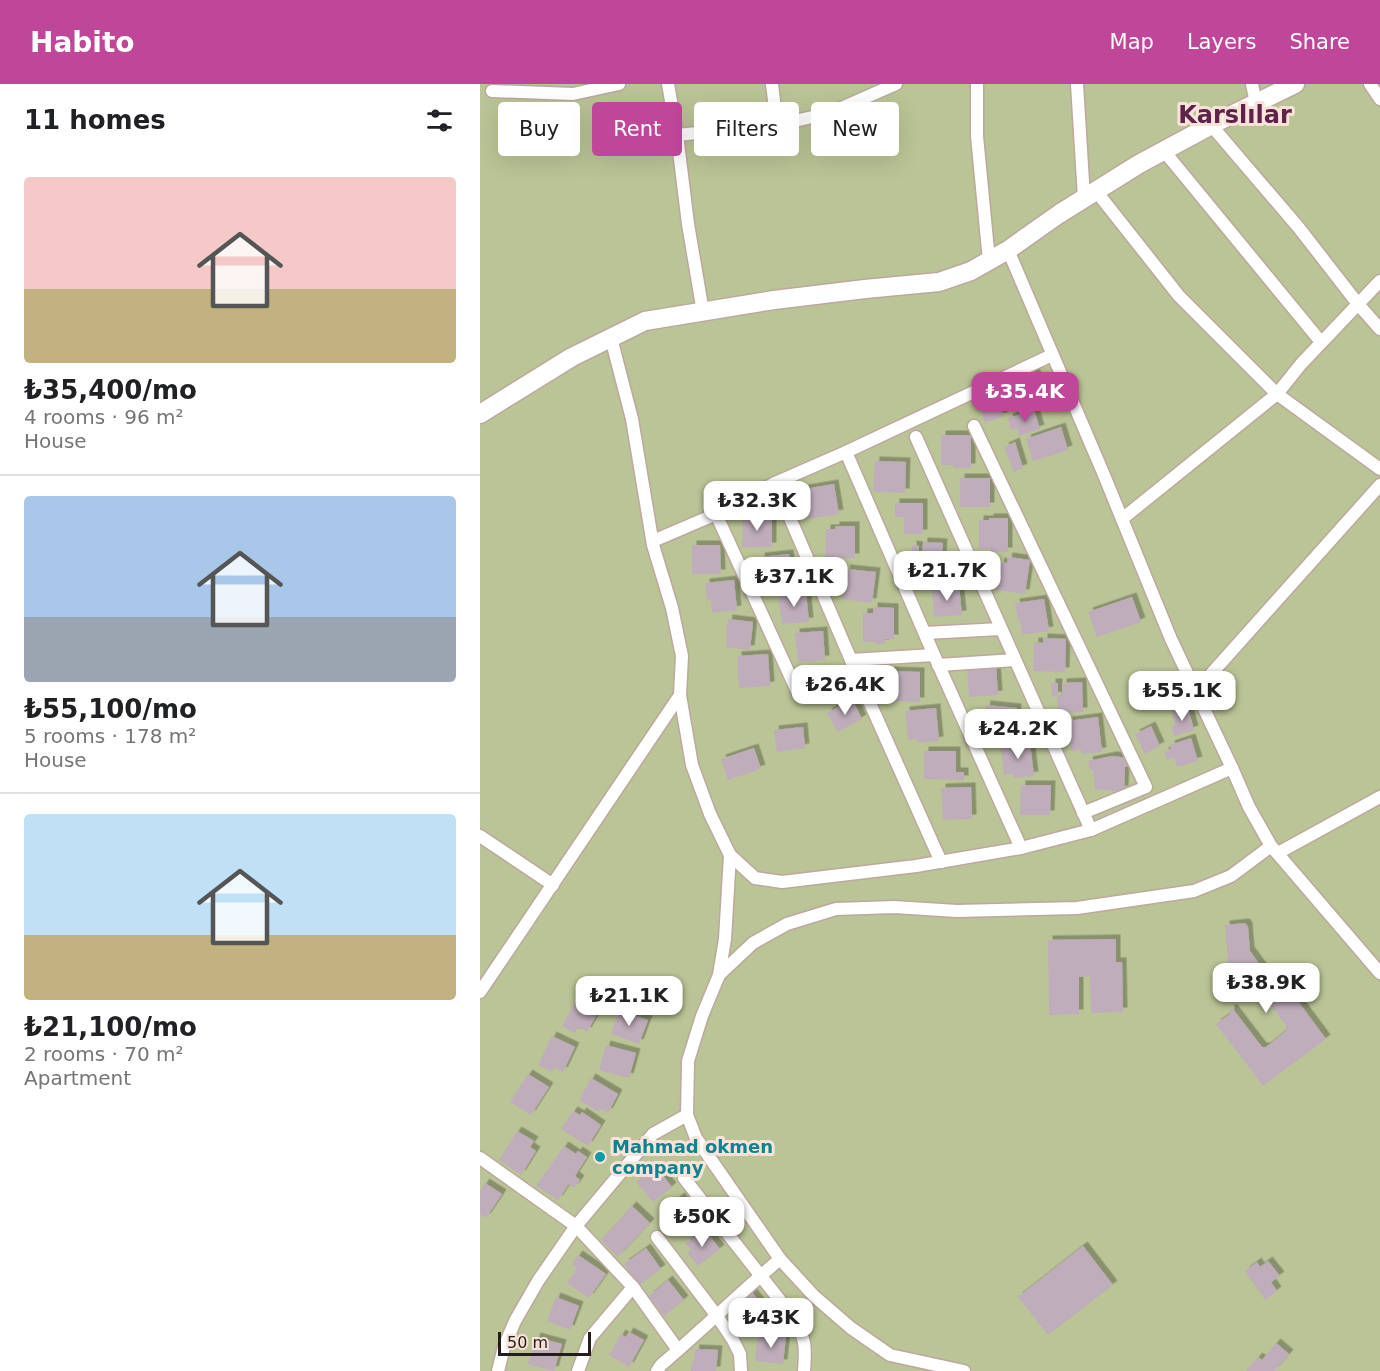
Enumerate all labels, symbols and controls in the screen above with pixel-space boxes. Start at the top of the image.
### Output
text: Habito [30,26,135,59]
text: Map [1110,30,1154,54]
text: Layers [1187,30,1256,54]
text: Share [1289,30,1350,54]
district label: Karslılar [1178,101,1292,129]
chip: Buy [498,102,580,156]
chip: Rent [592,102,682,156]
chip: Filters [694,102,799,156]
chip: New [811,102,899,156]
icon: filters [423,104,456,137]
text: 11 homes [24,105,166,135]
icon: home [186,216,294,324]
pin: ₺35.4K [976,372,1074,423]
text: ₺35,400/mo [24,375,197,405]
text: ₺35.4K [986,379,1064,403]
text: 4 rooms · 96 m² [24,405,184,429]
text: House [24,429,87,453]
pin: ₺32.3K [708,481,806,532]
text: ₺32.3K [718,488,796,512]
icon: home [186,535,294,643]
pin: ₺21.7K [898,551,996,602]
pin: ₺37.1K [745,557,843,608]
text: ₺21.7K [908,558,986,582]
text: ₺37.1K [755,564,833,588]
pin: ₺26.4K [796,665,894,716]
pin: ₺55.1K [1133,671,1231,722]
text: ₺26.4K [806,672,884,696]
text: ₺55.1K [1143,678,1221,702]
text: ₺55,100/mo [24,694,197,724]
pin: ₺24.2K [969,709,1067,760]
text: ₺24.2K [979,716,1057,740]
text: 5 rooms · 178 m² [24,724,196,748]
text: House [24,748,87,772]
icon: home [186,853,294,961]
pin: ₺38.9K [1217,963,1315,1014]
text: ₺38.9K [1227,970,1305,994]
pin: ₺21.1K [580,976,678,1027]
text: ₺21.1K [590,983,668,1007]
text: ₺21,100/mo [24,1012,197,1042]
text: 2 rooms · 70 m² [24,1042,184,1066]
text: Apartment [24,1066,131,1090]
place label: Mahmad okmen company [612,1136,773,1178]
marker: Mahmad okmen company [593,1150,607,1164]
pin: ₺50K [666,1197,738,1248]
text: ₺50K [673,1204,731,1228]
pin: ₺43K [735,1298,807,1349]
text: ₺43K [742,1305,800,1329]
scale bar [498,1329,591,1356]
text: 50 m [507,1333,548,1352]

